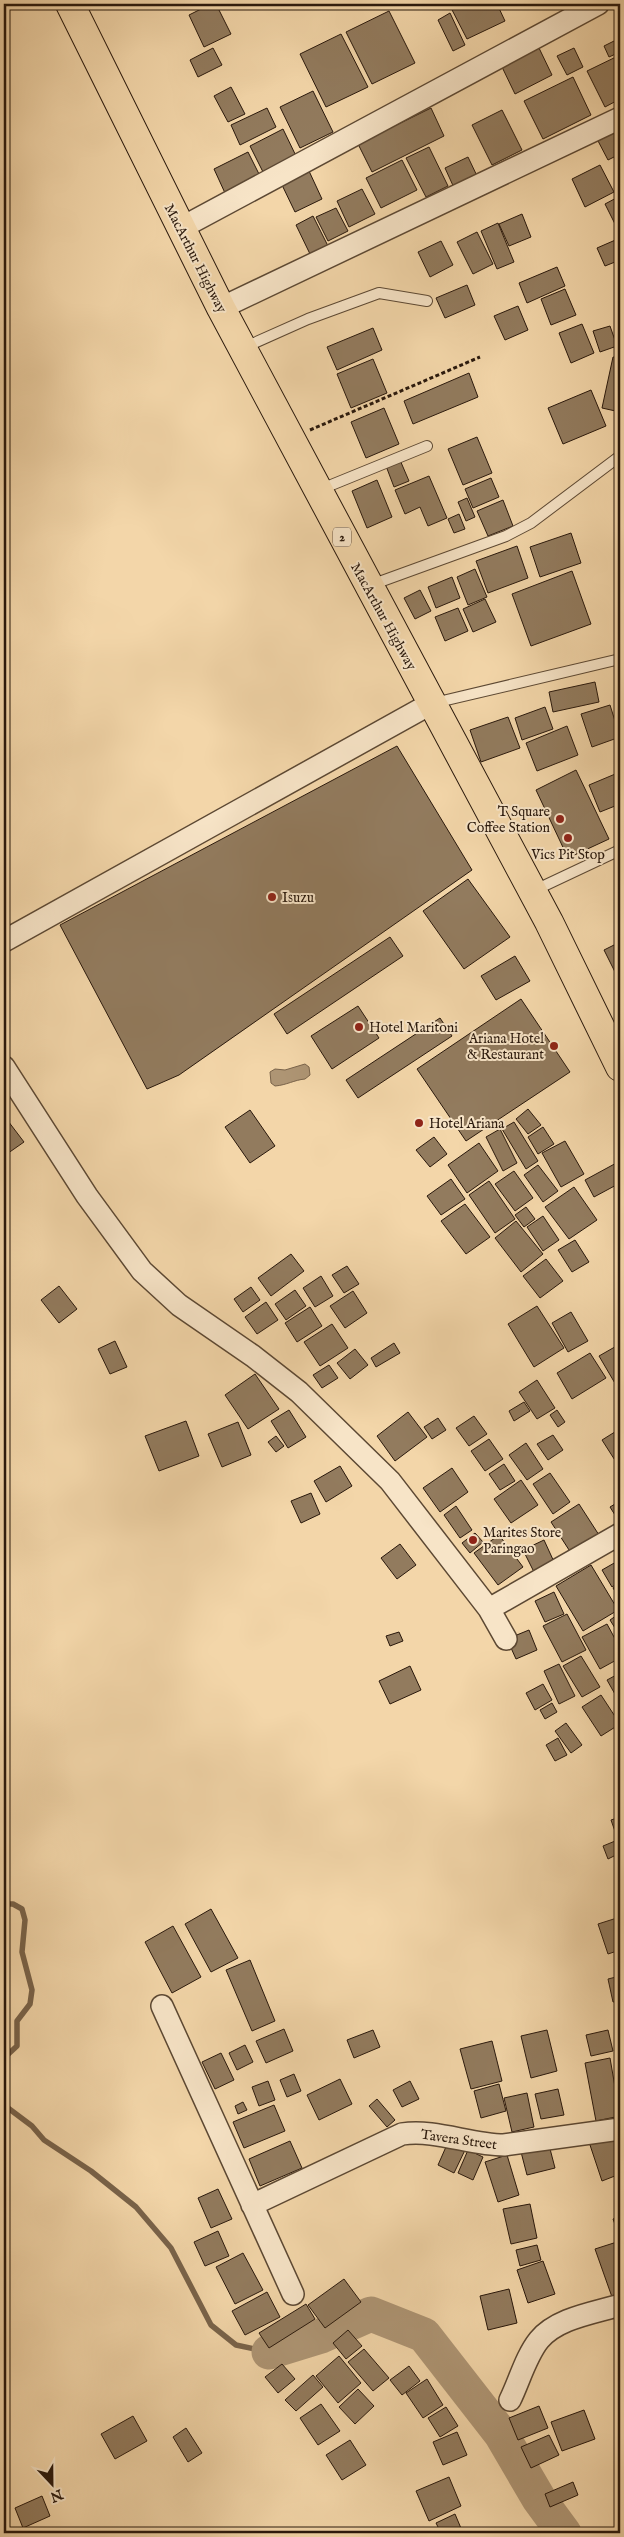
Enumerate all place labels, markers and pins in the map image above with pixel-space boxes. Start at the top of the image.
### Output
place label: T Square Coffee Station [467,803,551,837]
marker: T Square Coffee Station [554,813,566,825]
marker: Vics Pit Stop [562,832,574,844]
place label: Vics Pit Stop [530,846,605,864]
place label: Isuzu [282,889,314,907]
marker: Isuzu [266,891,278,903]
place label: Hotel Maritoni [369,1019,458,1037]
marker: Hotel Maritoni [353,1021,365,1033]
place label: Ariana Hotel & Restaurant [467,1030,544,1064]
marker: Ariana Hotel & Restaurant [548,1040,560,1052]
place label: Hotel Ariana [429,1115,505,1133]
marker: Hotel Ariana [413,1117,425,1129]
place label: Marites Store Paringao [483,1524,562,1558]
marker: Marites Store Paringao [467,1534,479,1546]

